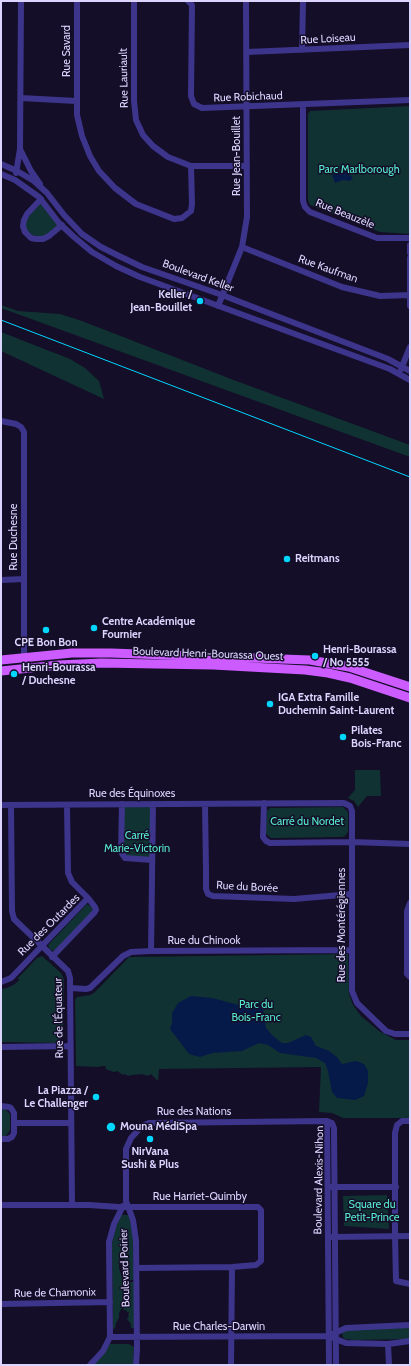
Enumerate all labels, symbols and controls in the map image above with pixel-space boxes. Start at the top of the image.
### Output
street label: Rue Savard [60,25,74,77]
street label: Rue Loiseau [300,31,356,47]
street label: Rue Lauriault [117,48,131,108]
street label: Rue Robichaud [213,89,283,105]
street label: Rue Jean-Bouillet [230,116,244,196]
park label: Parc Marlborough [318,163,400,177]
street label: Rue Beauzèle [314,196,376,232]
street label: Rue Kaufman [296,252,360,286]
street label: Boulevard Keller [161,257,235,295]
place label: Keller / Jean-Bouillet [130,288,192,314]
marker: Keller / Jean-Bouillet [195,296,205,306]
street label: Rue Duchesne [7,504,21,570]
place label: Reitmans [295,552,340,566]
marker: Reitmans [282,554,292,564]
place label: Centre Académique Fournier [102,615,195,641]
marker: Centre Académique Fournier [89,623,99,633]
marker: CPE Bon Bon [41,625,51,635]
place label: CPE Bon Bon [15,636,77,650]
place label: Henri-Bourassa / No 5555 [323,643,397,669]
street label: Boulevard Henri-Bourassa Ouest [132,645,284,663]
marker: Henri-Bourassa / No 5555 [310,651,320,661]
place label: Henri-Bourassa / Duchesne [22,661,96,687]
marker: Henri-Bourassa / Duchesne [9,669,19,679]
place label: IGA Extra Famille Duchemin Saint-Laurent [278,691,394,717]
marker: IGA Extra Famille Duchemin Saint-Laurent [265,699,275,709]
place label: Pilates Bois-Franc [351,724,402,750]
marker: Pilates Bois-Franc [338,732,348,742]
street label: Rue des Équinoxes [89,787,175,801]
park label: Carré du Nordet [270,815,344,829]
park label: Carré Marie-Victorin [104,829,170,855]
street label: Rue des Montérégiennes [335,868,349,982]
street label: Rue du Borée [216,879,278,895]
street label: Rue des Outardes [15,891,83,959]
street label: Rue du Chinook [168,934,240,948]
street label: Rue de l'Équateur [52,978,66,1058]
park label: Parc du Bois-Franc [231,998,281,1024]
place label: La Piazza / Le Challenger [24,1084,88,1110]
marker: La Piazza / Le Challenger [91,1092,101,1102]
street label: Rue des Nations [157,1105,231,1119]
place label: Mouna MédiSpa [120,1120,197,1134]
marker: Mouna MédiSpa [105,1121,117,1133]
street label: Boulevard Alexis-Nihon [311,1126,327,1234]
marker: NirVana Sushi & Plus [145,1134,155,1144]
place label: NirVana Sushi & Plus [121,1145,179,1171]
street label: Rue Harriet-Quimby [153,1190,247,1204]
park label: Square du Petit-Prince [345,1198,399,1224]
street label: Boulevard Poirier [117,1229,133,1307]
street label: Rue de Chamonix [14,1286,96,1300]
street label: Rue Charles-Darwin [173,1320,265,1334]

